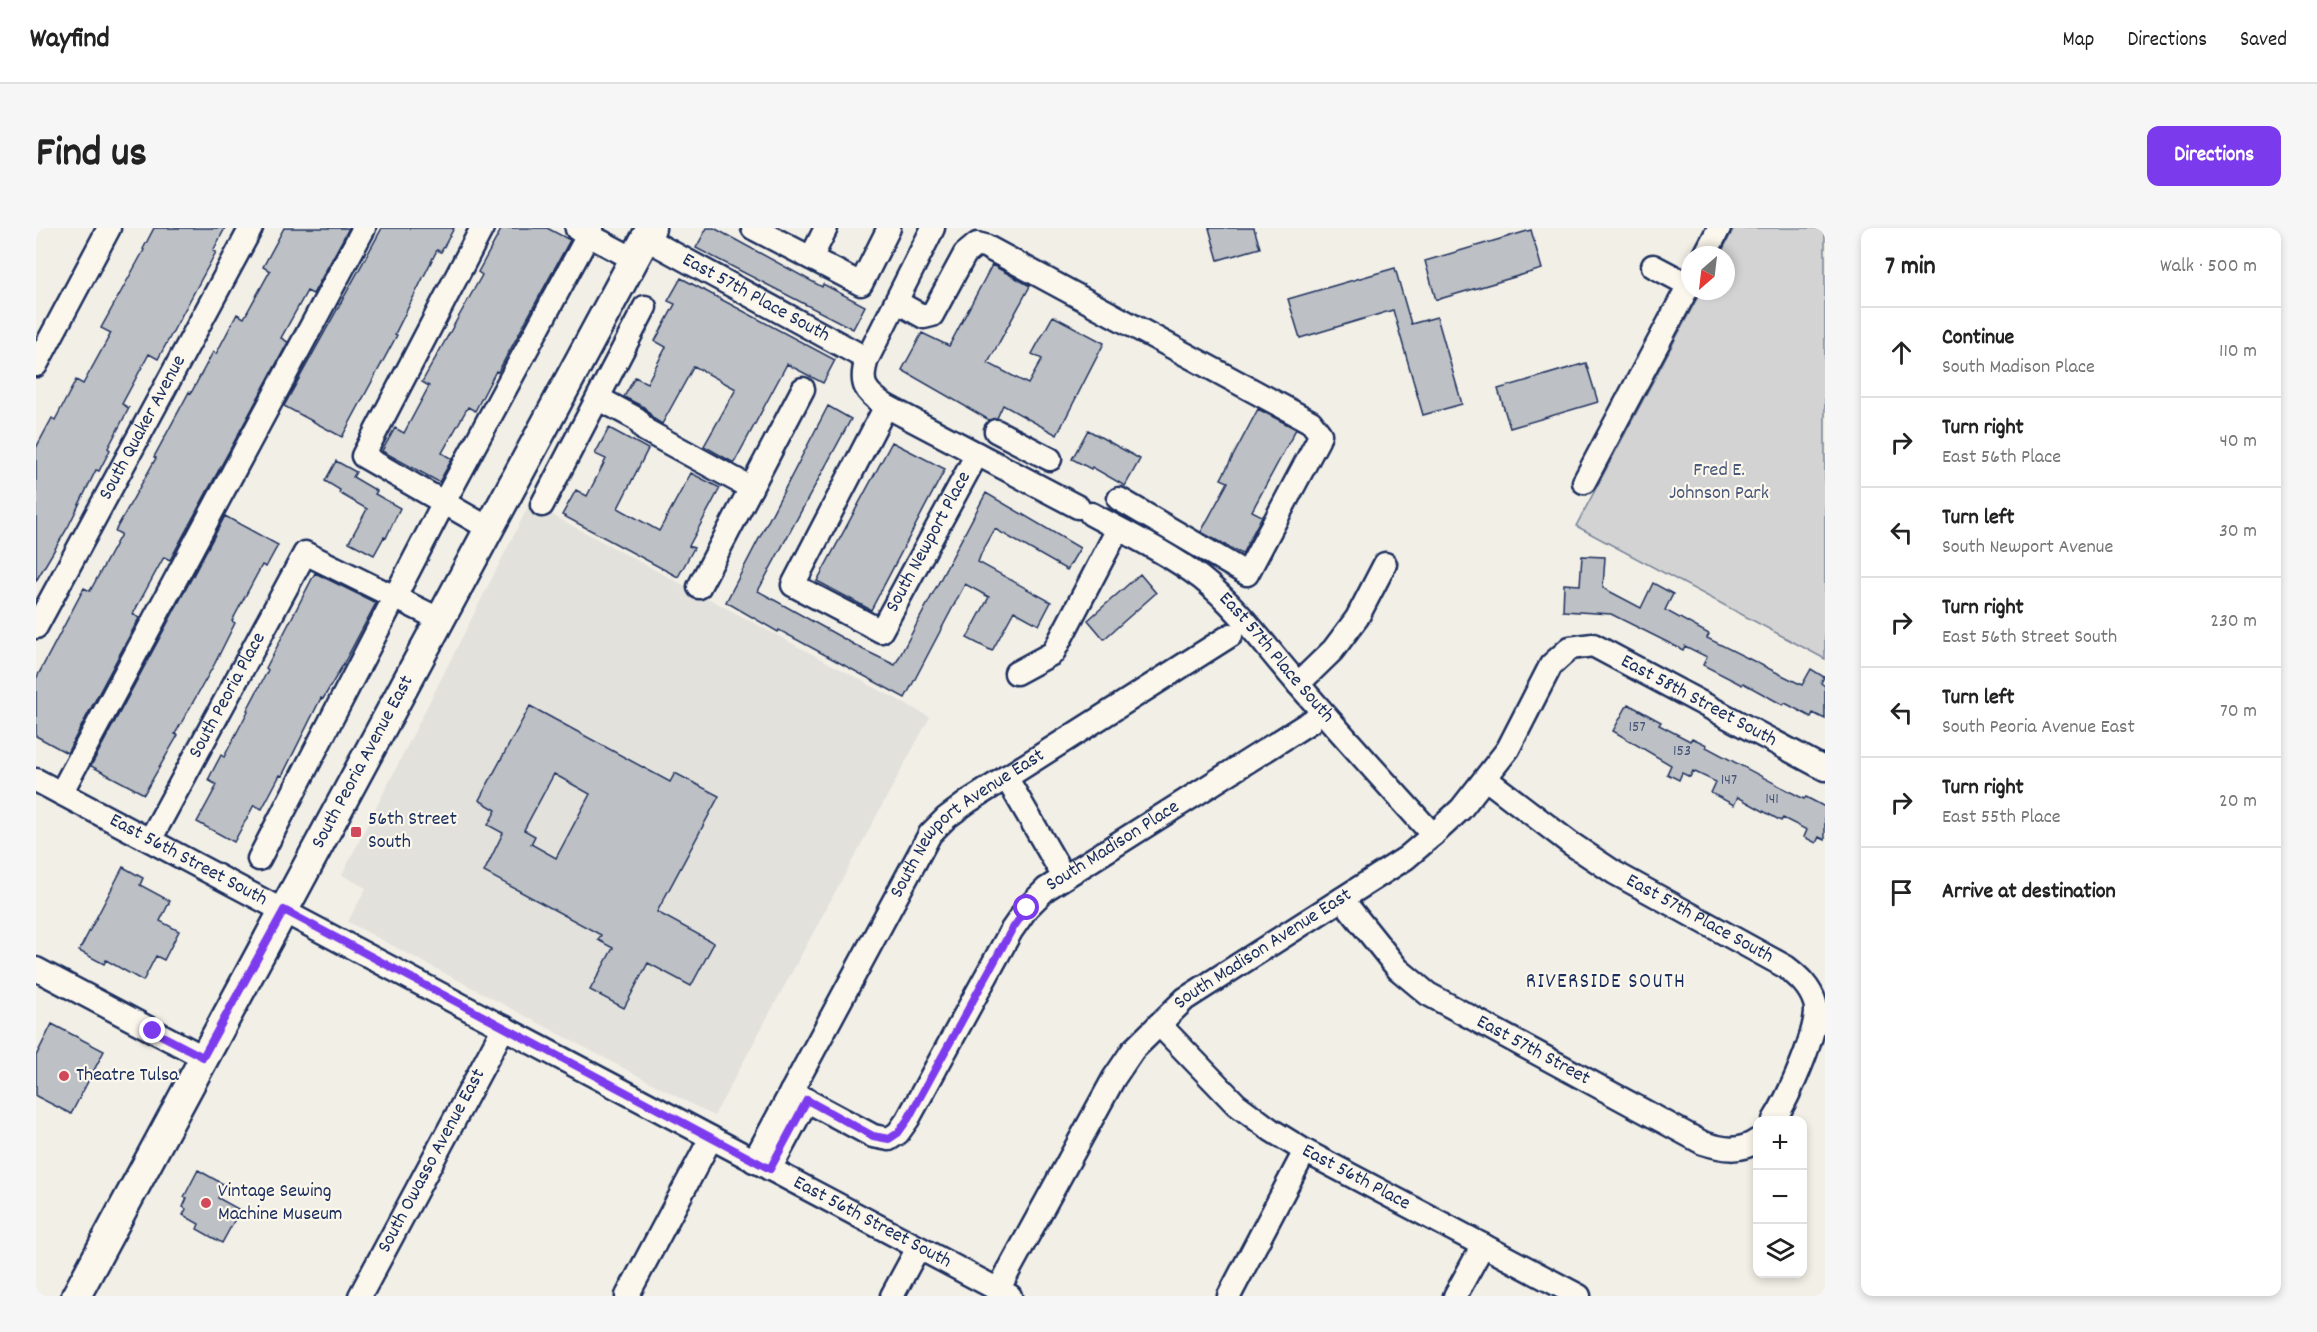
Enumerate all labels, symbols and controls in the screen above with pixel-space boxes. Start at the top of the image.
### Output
text: Wayfind [30,21,110,61]
text: Map [2063,26,2094,56]
text: Directions [2127,26,2207,56]
text: Saved [2240,26,2287,56]
text: Find us [36,126,147,186]
button: Directions [2147,126,2281,186]
north arrow [1681,246,1735,300]
street label: East 57th Place South [677,247,835,350]
text: 7 min [1885,249,1936,286]
text: Walk · 500 m [2160,253,2257,281]
text: Continue [1942,323,2014,354]
icon: ahead [1885,336,1918,369]
text: 110 m [2219,338,2257,366]
street label: South Quaker Avenue [93,350,194,506]
text: South Madison Place [1942,354,2095,382]
text: Turn right [1942,413,2024,444]
icon: right [1885,426,1918,459]
text: 40 m [2219,428,2257,456]
text: East 56th Place [1942,444,2061,472]
park label: Fred E. Johnson Park [1669,457,1769,508]
street label: South Newport Place [879,466,979,618]
text: Turn left [1942,503,2014,534]
icon: left [1885,516,1918,549]
text: 30 m [2219,518,2257,546]
text: South Newport Avenue [1942,534,2113,562]
street label: East 57th Place South [1212,586,1340,729]
text: Turn right [1942,593,2024,624]
icon: right [1885,606,1918,639]
text: 230 m [2210,608,2257,636]
text: East 56th Street South [1942,624,2117,652]
street label: South Peoria Place [182,628,273,764]
street label: East 58th Street South [1615,648,1782,755]
street label: South Peoria Avenue East [305,671,421,854]
text: Turn left [1942,683,2014,714]
icon: left [1885,696,1918,729]
text: 70 m [2220,698,2257,726]
text: South Peoria Avenue East [1942,714,2135,742]
house number: 157 [1628,716,1646,739]
house number: 153 [1673,740,1691,763]
street label: South Newport Avenue East [884,742,1050,904]
house number: 147 [1721,769,1737,792]
text: Turn right [1942,773,2024,804]
icon: right [1885,786,1918,819]
house number: 141 [1765,788,1779,811]
text: 20 m [2219,788,2257,816]
street label: South Madison Place [1041,794,1185,899]
text: East 55th Place [1942,804,2061,832]
place label: 56th Street South [368,806,457,857]
street label: East 56th Street South [104,807,272,914]
marker: 56th Street South [349,825,363,839]
street label: East 57th Place South [1621,867,1778,971]
icon: arrive [1885,876,1918,909]
text: Arrive at destination [1942,877,2116,908]
street label: South Madison Avenue East [1168,882,1358,1016]
route start [1013,894,1039,920]
district label: RIVERSIDE SOUTH [1526,968,1686,998]
street label: East 57th Street [1471,1009,1595,1093]
route end [139,1017,165,1043]
place label: Theatre Tulsa [76,1062,179,1090]
street label: South Owasso Avenue East [371,1064,493,1258]
marker: Theatre Tulsa [57,1069,71,1083]
map controls [1753,1116,1807,1278]
button: + [1753,1116,1807,1170]
street label: East 56th Place [1296,1138,1415,1218]
street label: East 56th Street South [788,1169,956,1276]
button: − [1753,1170,1807,1224]
place label: Vintage Sewing Machine Museum [218,1178,343,1229]
marker: Vintage Sewing Machine Museum [199,1196,213,1210]
button: layers [1753,1224,1807,1278]

